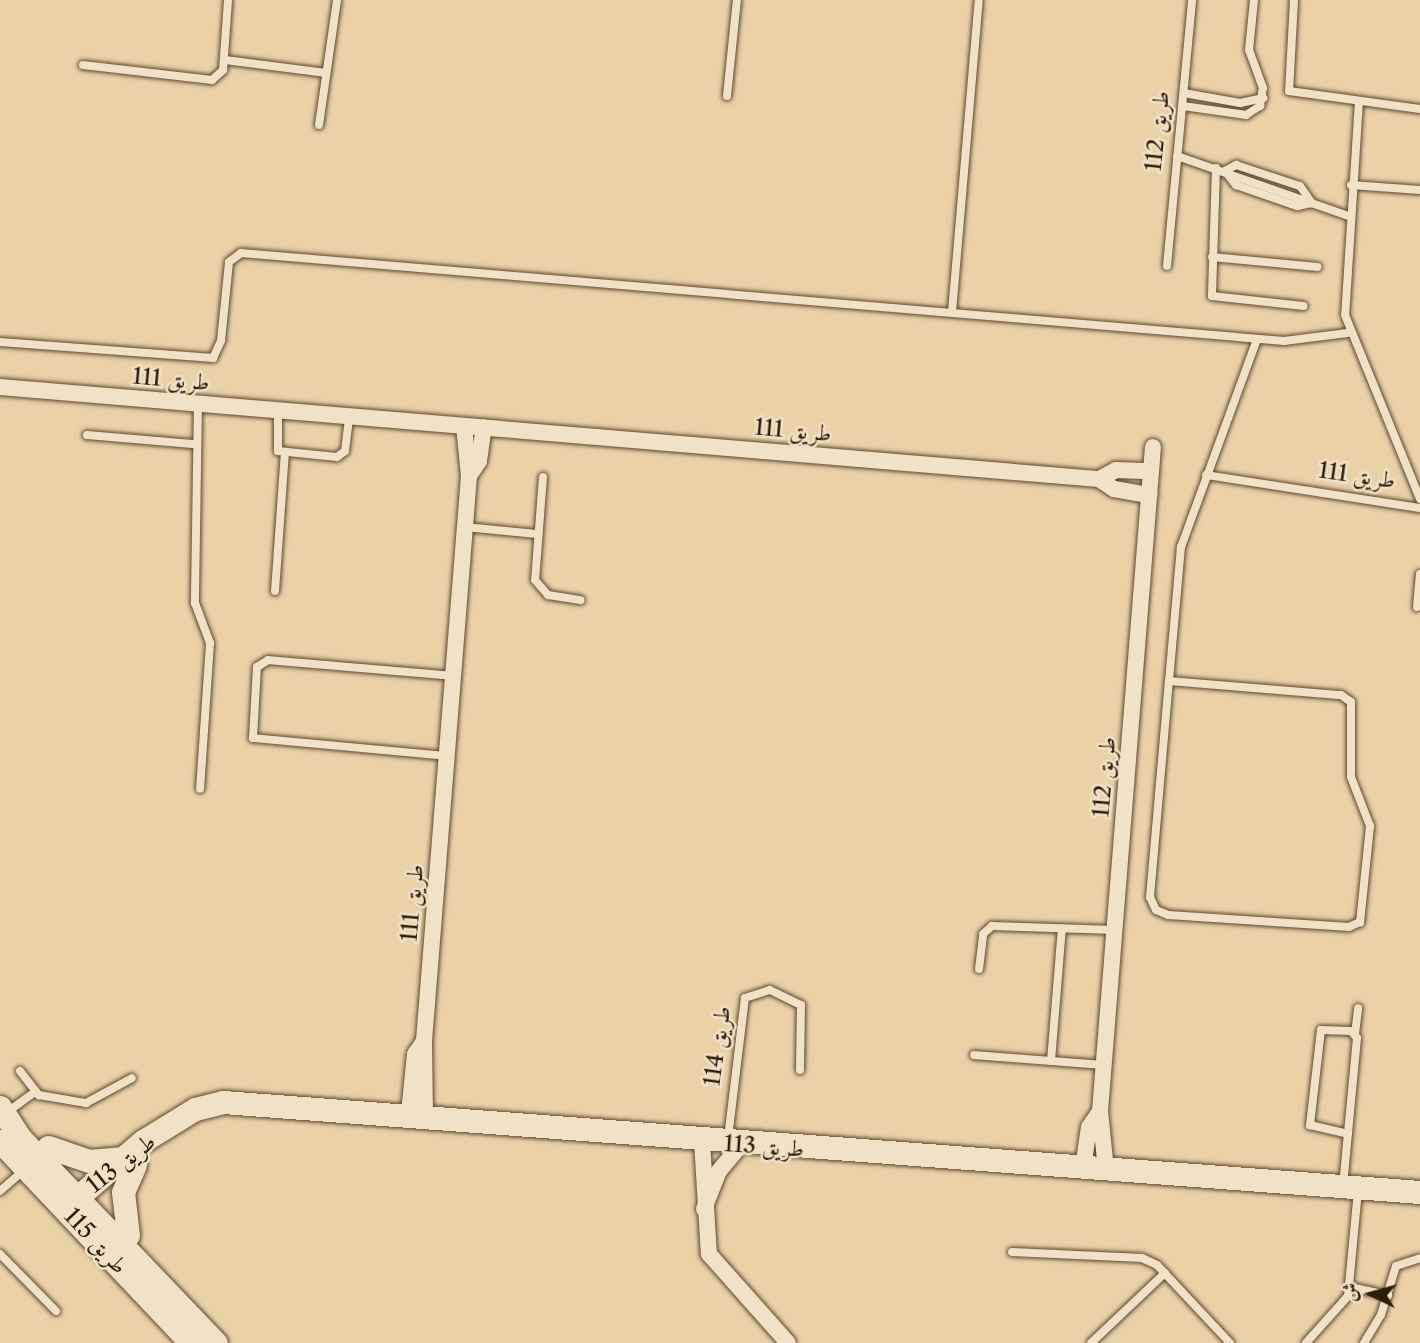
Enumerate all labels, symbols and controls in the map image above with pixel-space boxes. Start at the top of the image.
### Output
street label: طريق 112 [1139,89,1175,173]
street label: طريق 111 [131,362,211,396]
street label: طريق 111 [753,413,833,447]
street label: طريق 111 [1317,456,1397,494]
street label: طريق 112 [1087,736,1121,818]
street label: طريق 111 [395,863,429,943]
street label: طريق 114 [698,1004,736,1088]
street label: طريق 113 [81,1127,161,1199]
street label: طريق 113 [723,1129,805,1163]
street label: طريق 115 [59,1202,133,1280]
north arrow [1336,1259,1406,1329]
text: ش [1337,1282,1362,1303]

